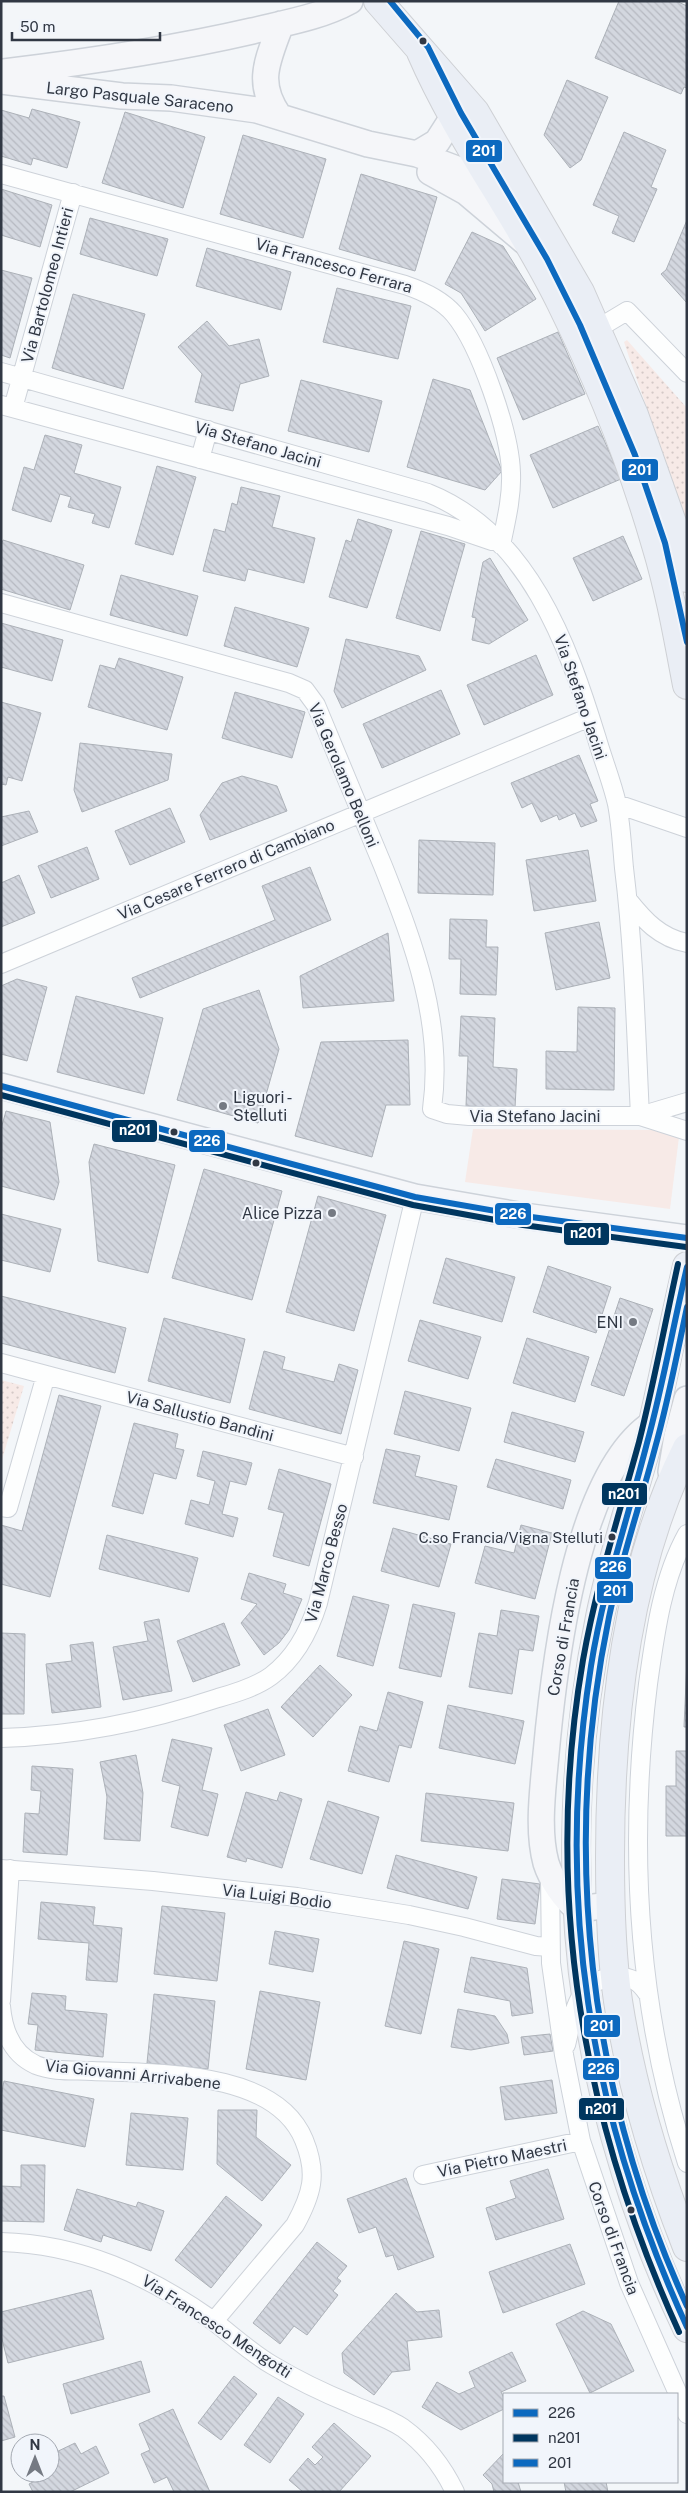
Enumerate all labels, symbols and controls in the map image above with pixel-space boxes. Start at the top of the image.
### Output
scale bar [12,10,160,42]
text: 50 m [20,18,55,35]
unlabelled marker [418,36,428,46]
street label: Largo Pasquale Saraceno [45,78,235,117]
line badge: 201 [465,139,503,163]
text: 201 [472,143,496,159]
street label: Via Bartolomeo Intieri [18,205,77,365]
street label: Via Francesco Ferrara [253,234,415,297]
street label: Via Stefano Jacini [192,417,323,472]
line badge: 201 [621,458,659,482]
text: 201 [628,462,652,478]
street label: Via Stefano Jacini [550,632,611,762]
street label: Via Gerolamo Belloni [305,700,383,850]
street label: Via Cesare Ferrero di Cambiano [115,815,337,924]
place label: Liguori - Stelluti [233,1088,293,1125]
marker: Liguori - Stelluti [217,1100,229,1112]
street label: Via Stefano Jacini [470,1107,600,1126]
line badge: n201 [111,1119,158,1143]
text: n201 [119,1122,151,1138]
unlabelled marker [169,1127,179,1137]
line badge: 226 [188,1129,226,1153]
text: 226 [193,1133,221,1149]
unlabelled marker [251,1158,261,1168]
line badge: 226 [494,1202,532,1226]
place label: Alice Pizza [242,1204,322,1223]
text: 226 [499,1206,527,1222]
marker: Alice Pizza [326,1207,338,1219]
line badge: n201 [563,1222,610,1246]
text: n201 [570,1225,602,1241]
place label: ENI [596,1313,623,1332]
marker: ENI [627,1316,639,1328]
street label: Via Sallustio Bandini [124,1388,276,1445]
line badge: n201 [601,1482,648,1506]
text: n201 [608,1486,640,1502]
street label: Via Marco Besso [301,1501,352,1625]
place label: C.so Francia/Vigna Stelluti [419,1529,603,1546]
marker: C.so Francia/Vigna Stelluti [607,1532,617,1542]
line badge: 226 [594,1556,632,1580]
text: 226 [599,1559,627,1575]
street label: Corso di Francia [544,1577,583,1698]
line badge: 201 [596,1580,634,1604]
text: 201 [603,1583,627,1599]
street label: Via Luigi Bodio [221,1880,333,1913]
line badge: 201 [583,2014,621,2038]
text: 201 [590,2018,614,2034]
street label: Via Giovanni Arrivabene [44,2056,222,2093]
line badge: 226 [582,2057,620,2081]
text: 226 [587,2061,615,2077]
line badge: n201 [578,2097,625,2121]
text: n201 [585,2101,617,2117]
street label: Via Pietro Maestri [436,2135,569,2181]
street label: Corso di Francia [584,2179,643,2298]
unlabelled marker [626,2205,636,2215]
street label: Via Francesco Mengotti [138,2271,295,2382]
legend [503,2393,678,2483]
text: 226 [548,2404,575,2421]
text: n201 [548,2429,581,2446]
north arrow [10,2433,60,2483]
text: N [30,2437,40,2453]
text: 201 [548,2454,572,2471]

